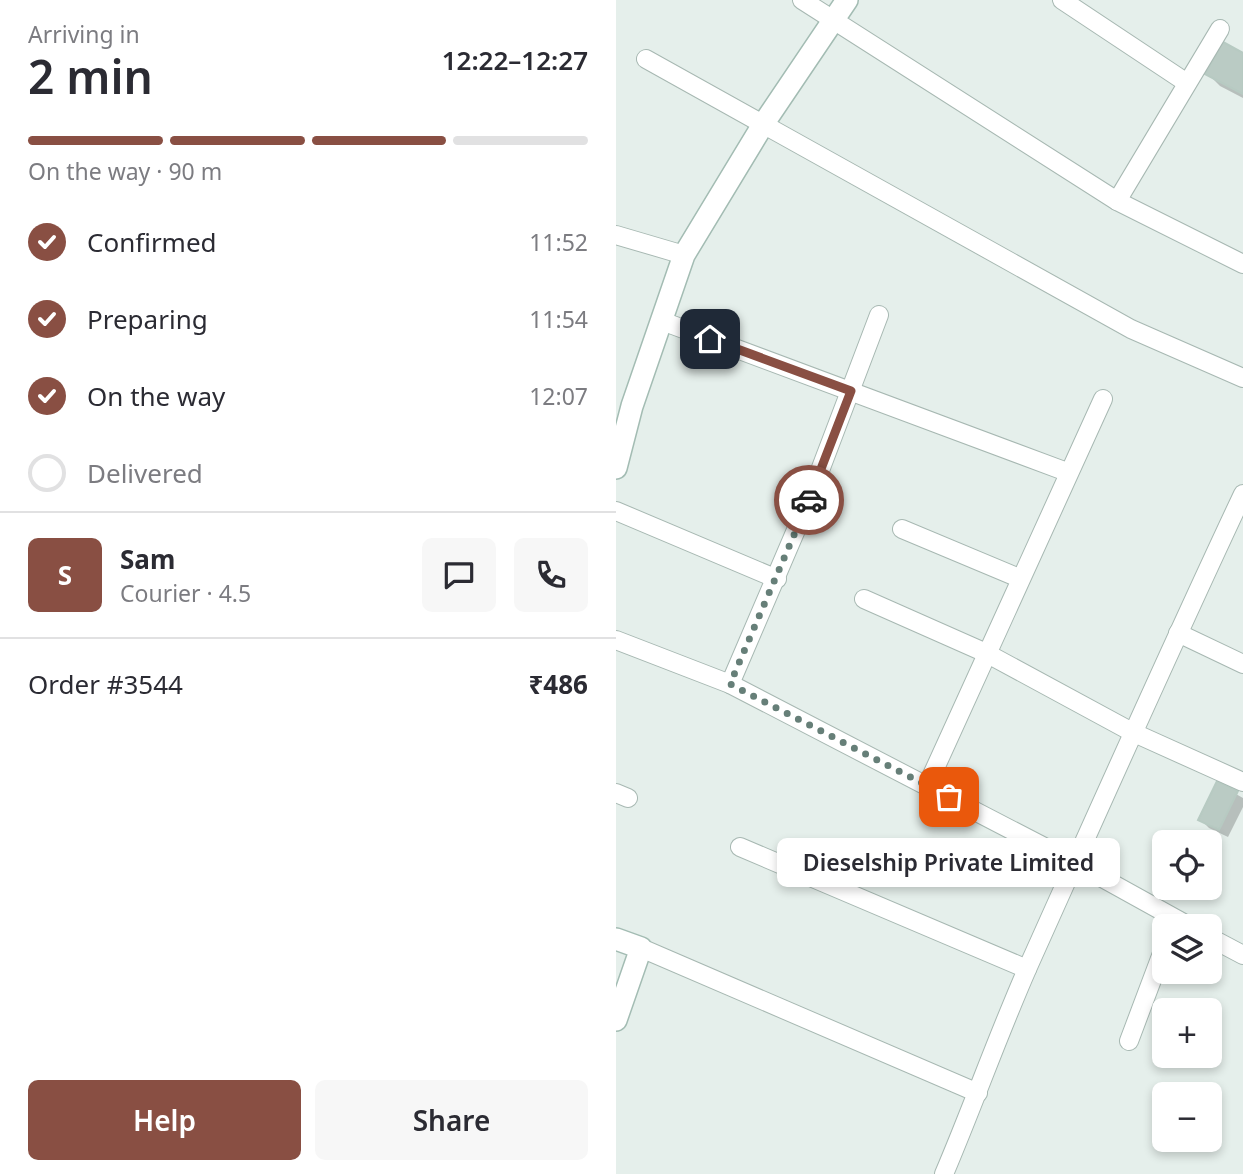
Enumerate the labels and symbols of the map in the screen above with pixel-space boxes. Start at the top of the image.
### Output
pin [680,309,740,369]
courier [774,465,844,535]
pin [919,767,979,827]
callout: Dieselship Private Limited [778,839,1120,888]

